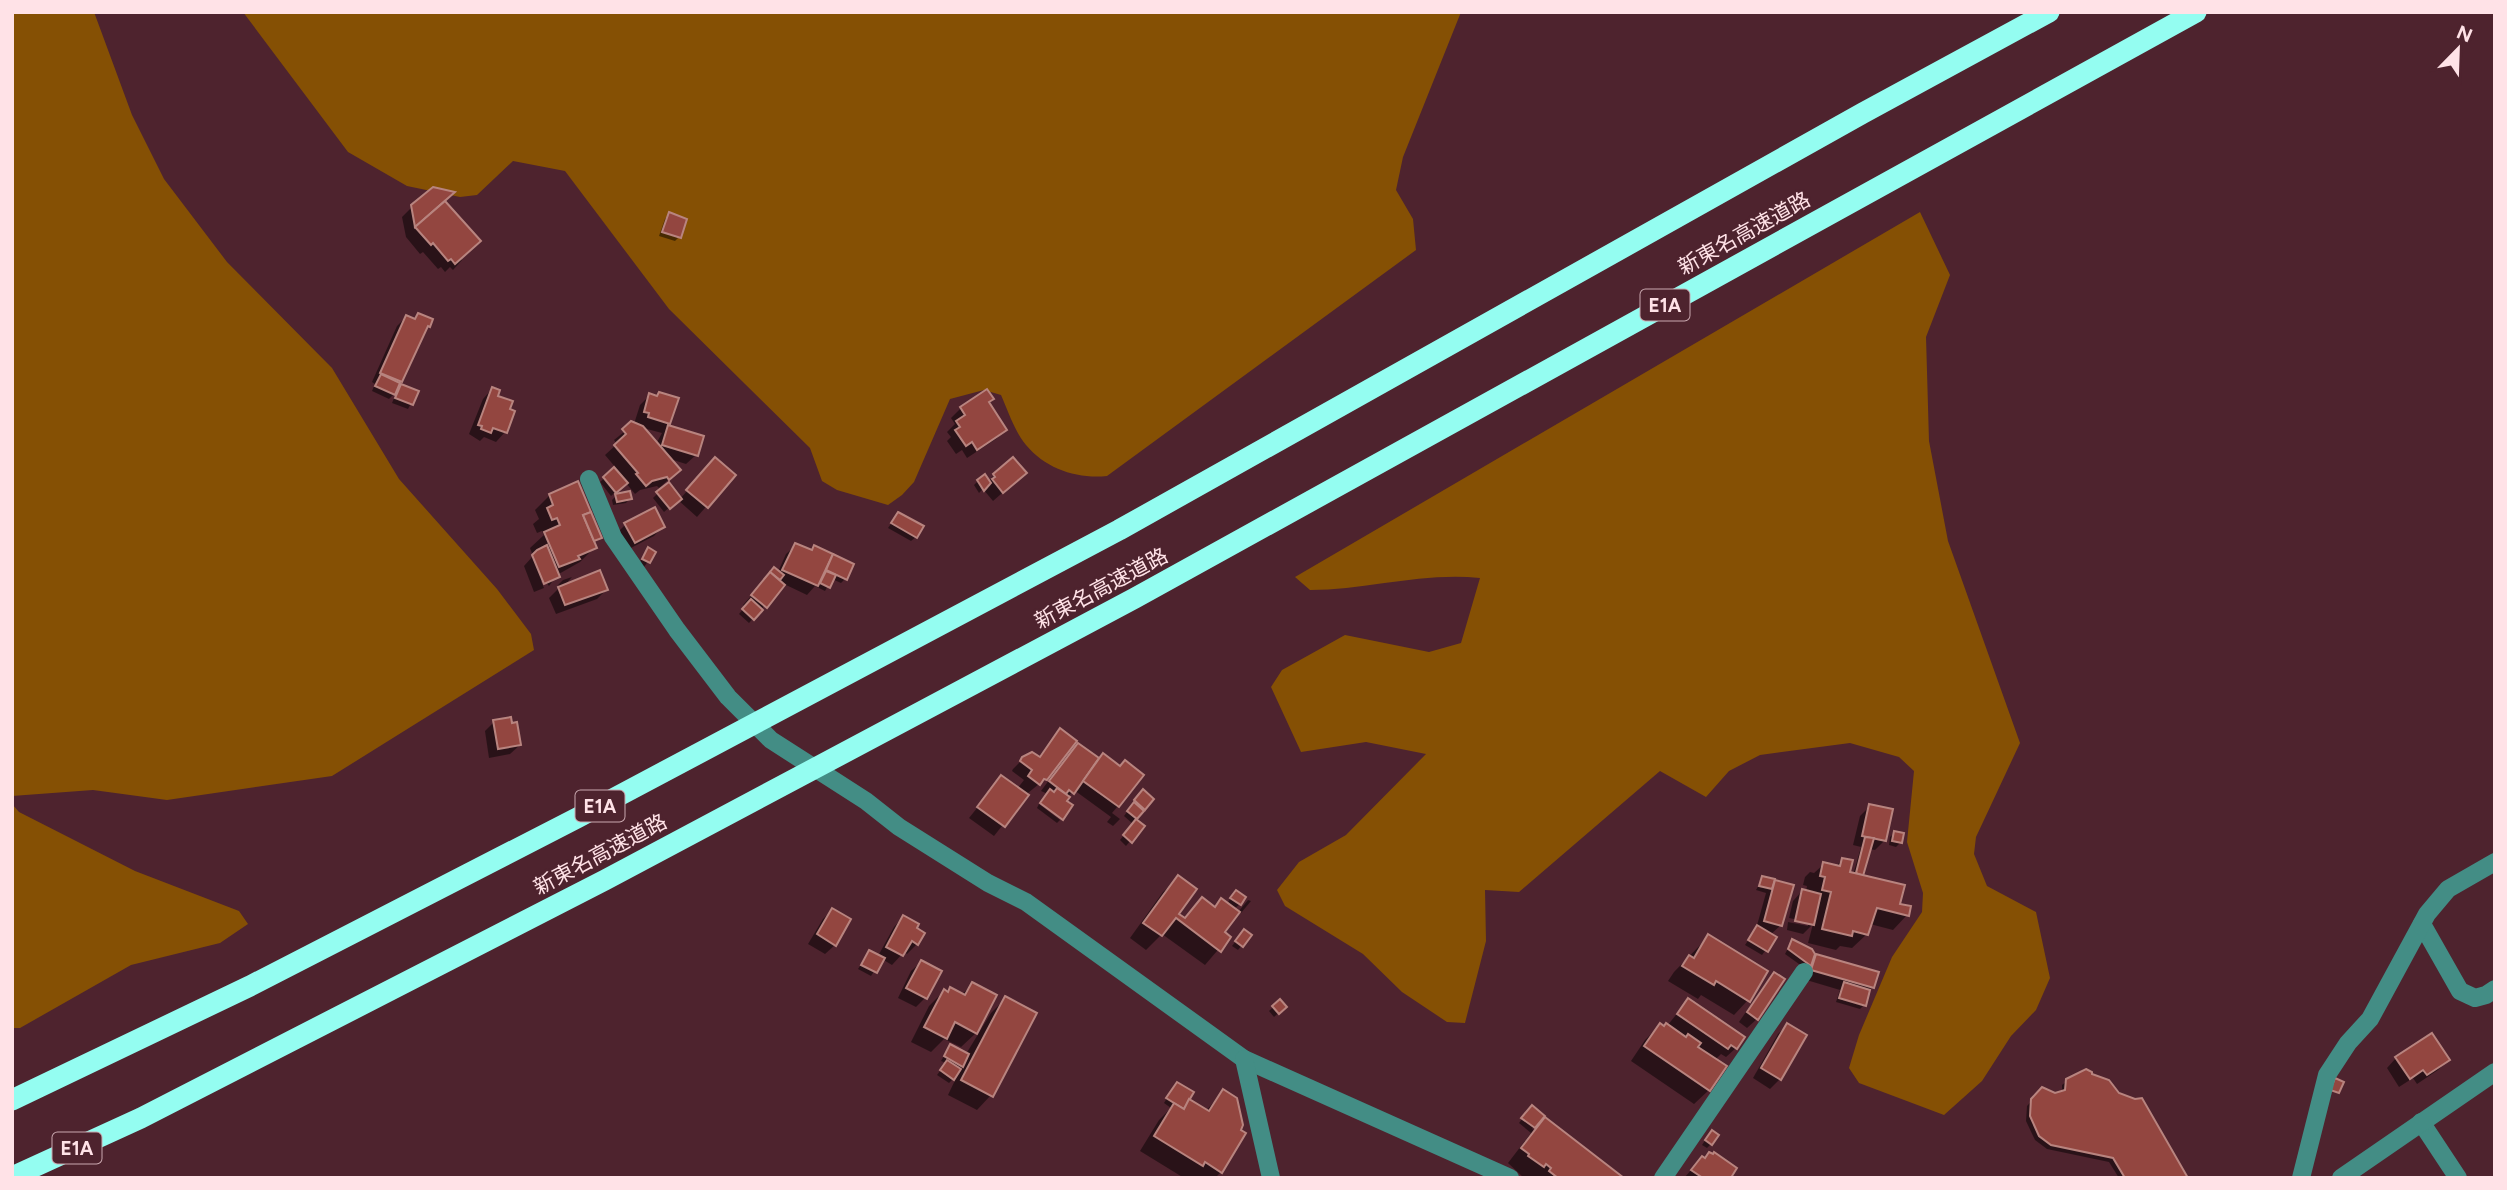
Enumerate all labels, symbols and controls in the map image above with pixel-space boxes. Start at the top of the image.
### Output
north arrow [2423,14,2493,84]
text: N [2453,20,2476,47]
street label: 新東名高速道路 [1674,186,1814,280]
road number: E1A [1640,290,1690,320]
street label: 新東名高速道路 [1030,542,1172,634]
road number: E1A [576,790,624,821]
street label: 新東名高速道路 [529,808,671,900]
road number: E1A [52,1132,102,1164]

